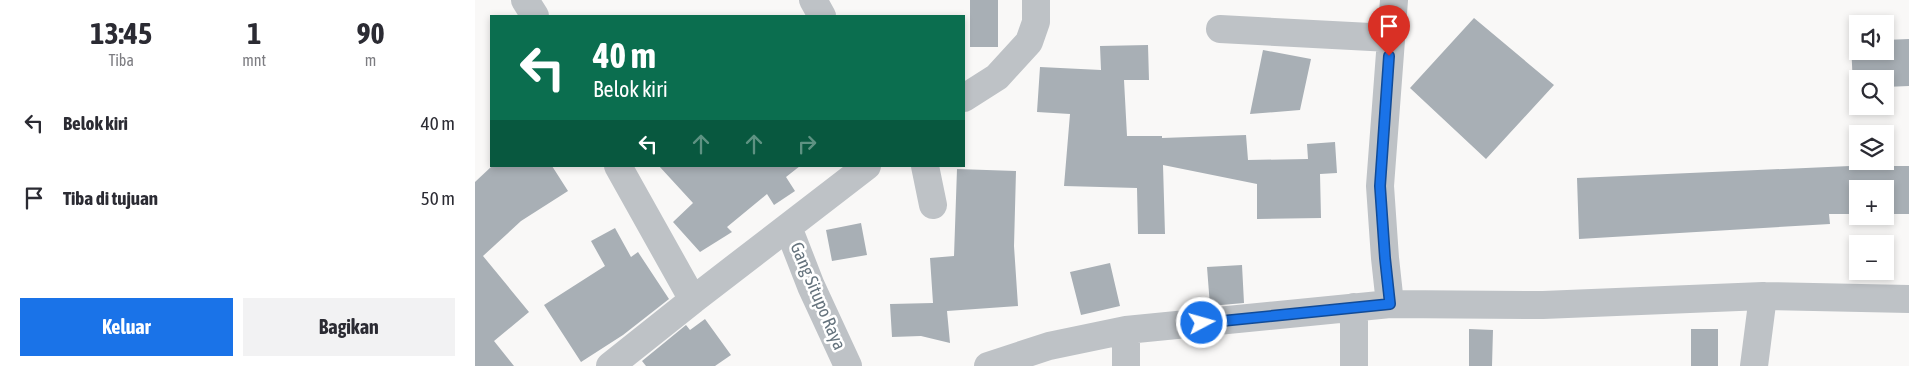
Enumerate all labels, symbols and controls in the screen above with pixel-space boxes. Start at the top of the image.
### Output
pin [1368,5,1410,56]
icon: arrive [1375,12,1403,40]
map controls [1849,15,1894,280]
button: sound [1849,15,1894,60]
text: 13:45 [90,16,152,50]
text: 1 [247,16,261,50]
text: 90 [356,16,385,50]
icon: left [510,35,575,100]
text: 40 m [593,35,656,75]
text: Tiba [108,51,134,69]
text: mnt [242,51,266,69]
text: m [365,51,376,69]
button: search [1849,70,1894,115]
text: Belok kiri [593,76,668,102]
icon: left [20,109,48,137]
text: Belok kiri [63,112,128,134]
text: 40 m [421,112,455,134]
button: layers [1849,125,1894,170]
icon: left [634,130,662,158]
icon: ahead [687,130,715,158]
icon: ahead [740,130,768,158]
icon: right [793,130,821,158]
button: + [1849,180,1894,225]
icon: arrive [20,184,48,212]
text: Tiba di tujuan [63,187,158,209]
text: 50 m [421,187,455,209]
button: − [1849,235,1894,280]
street label: Gang Situpo Raya [786,239,851,353]
position arrow [1175,296,1227,348]
button: Keluar [20,298,233,356]
button: Bagikan [243,298,455,356]

